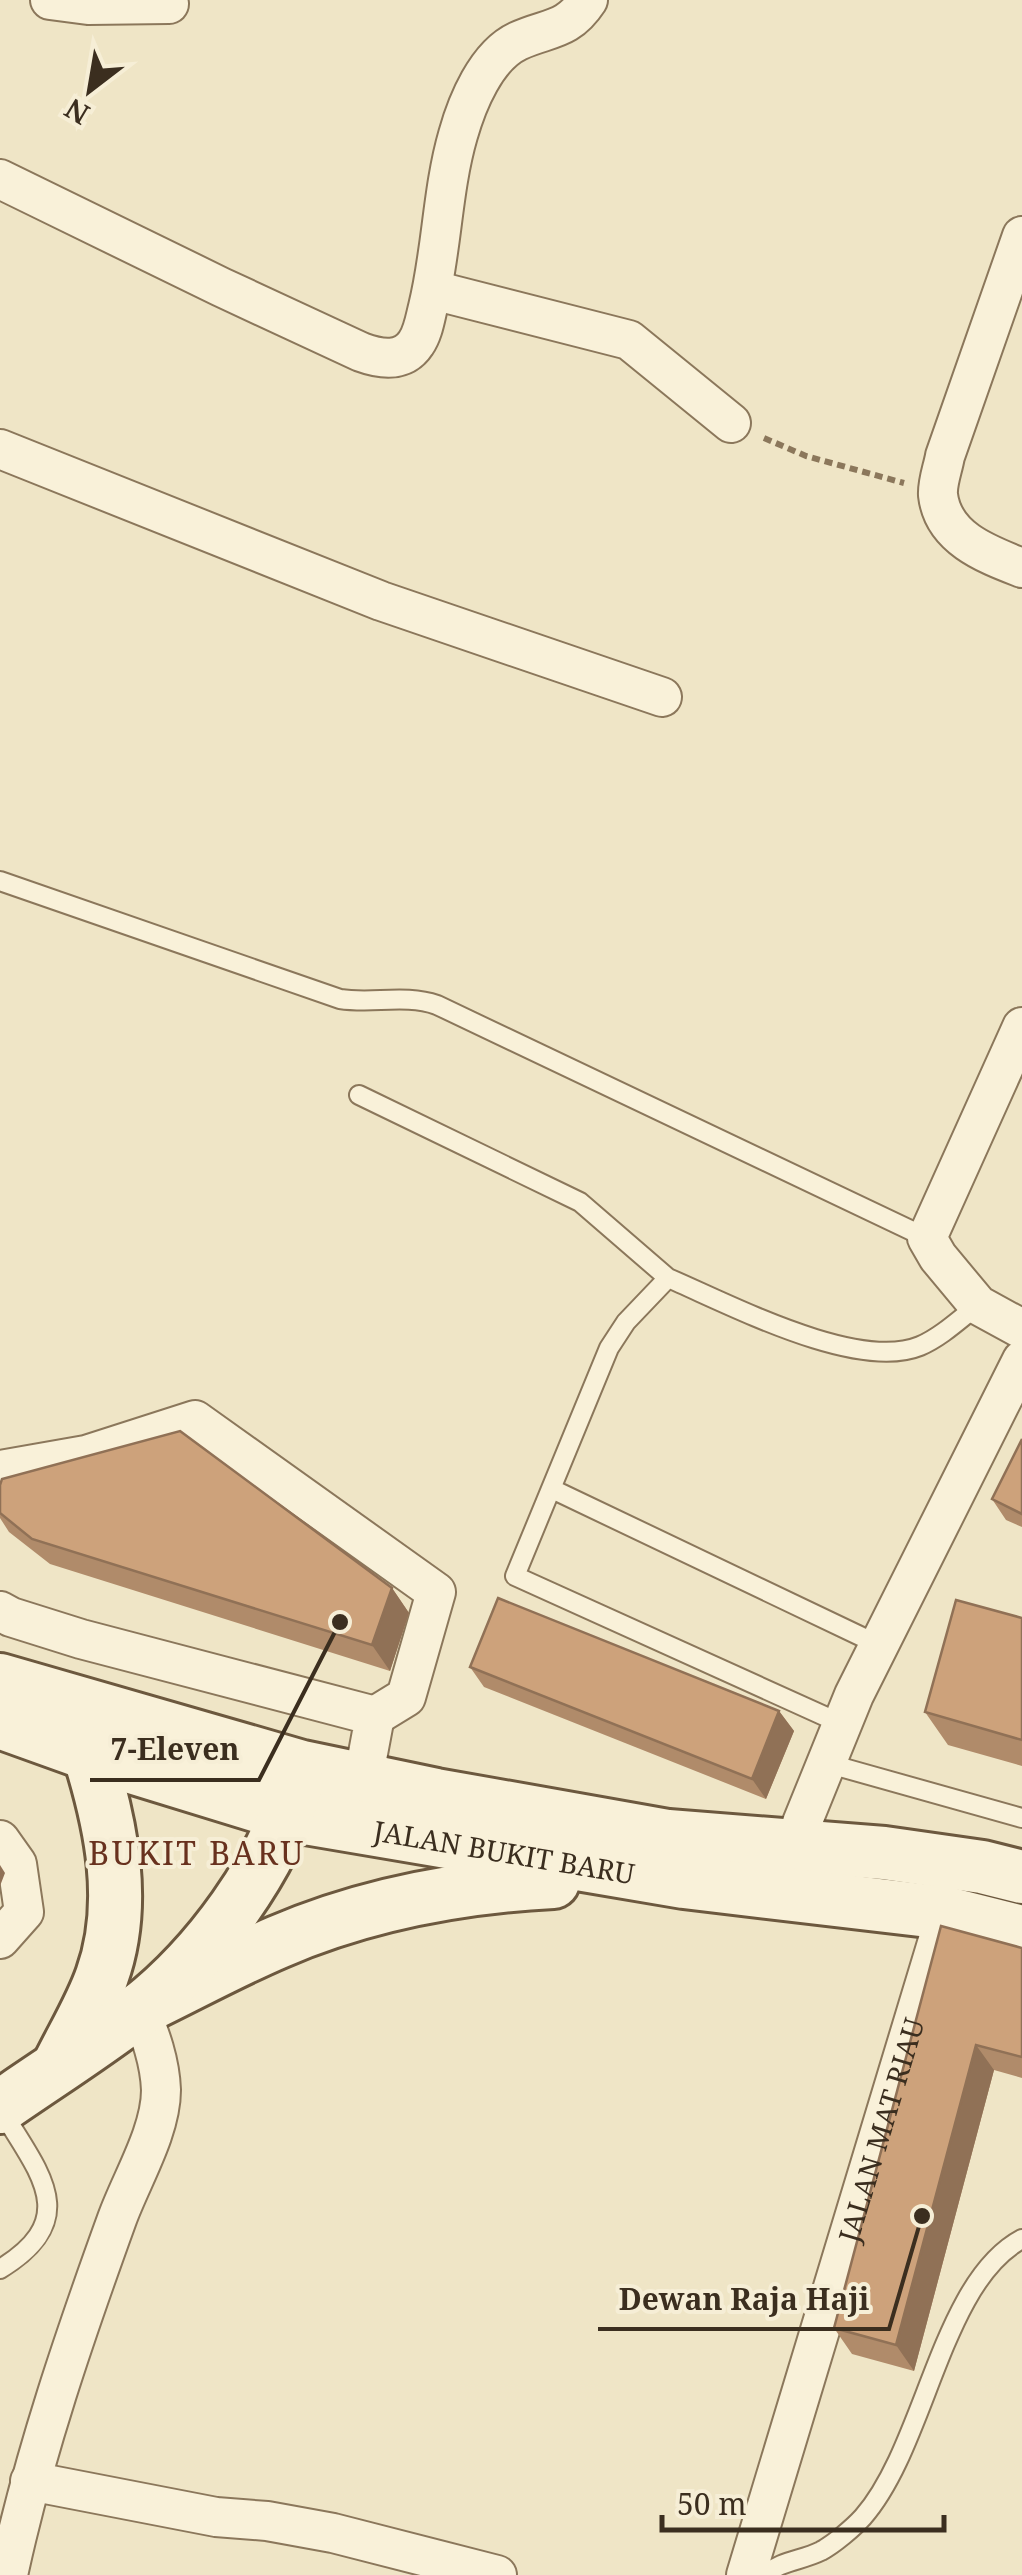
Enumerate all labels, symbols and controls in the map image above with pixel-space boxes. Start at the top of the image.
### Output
north arrow [40,40,140,140]
text: N [57,90,96,134]
callout: 7-Eleven [90,1720,259,1780]
text: 7-Eleven [111,1728,239,1769]
street label: JALAN BUKIT BARU [370,1811,638,1892]
district label: BUKIT BARU [88,1831,306,1874]
street label: JALAN MAT RIAU [828,2013,932,2248]
callout: Dewan Raja Haji [598,2269,889,2329]
text: Dewan Raja Haji [619,2278,870,2319]
scale bar [662,2470,944,2532]
text: 50 m [677,2483,747,2524]

